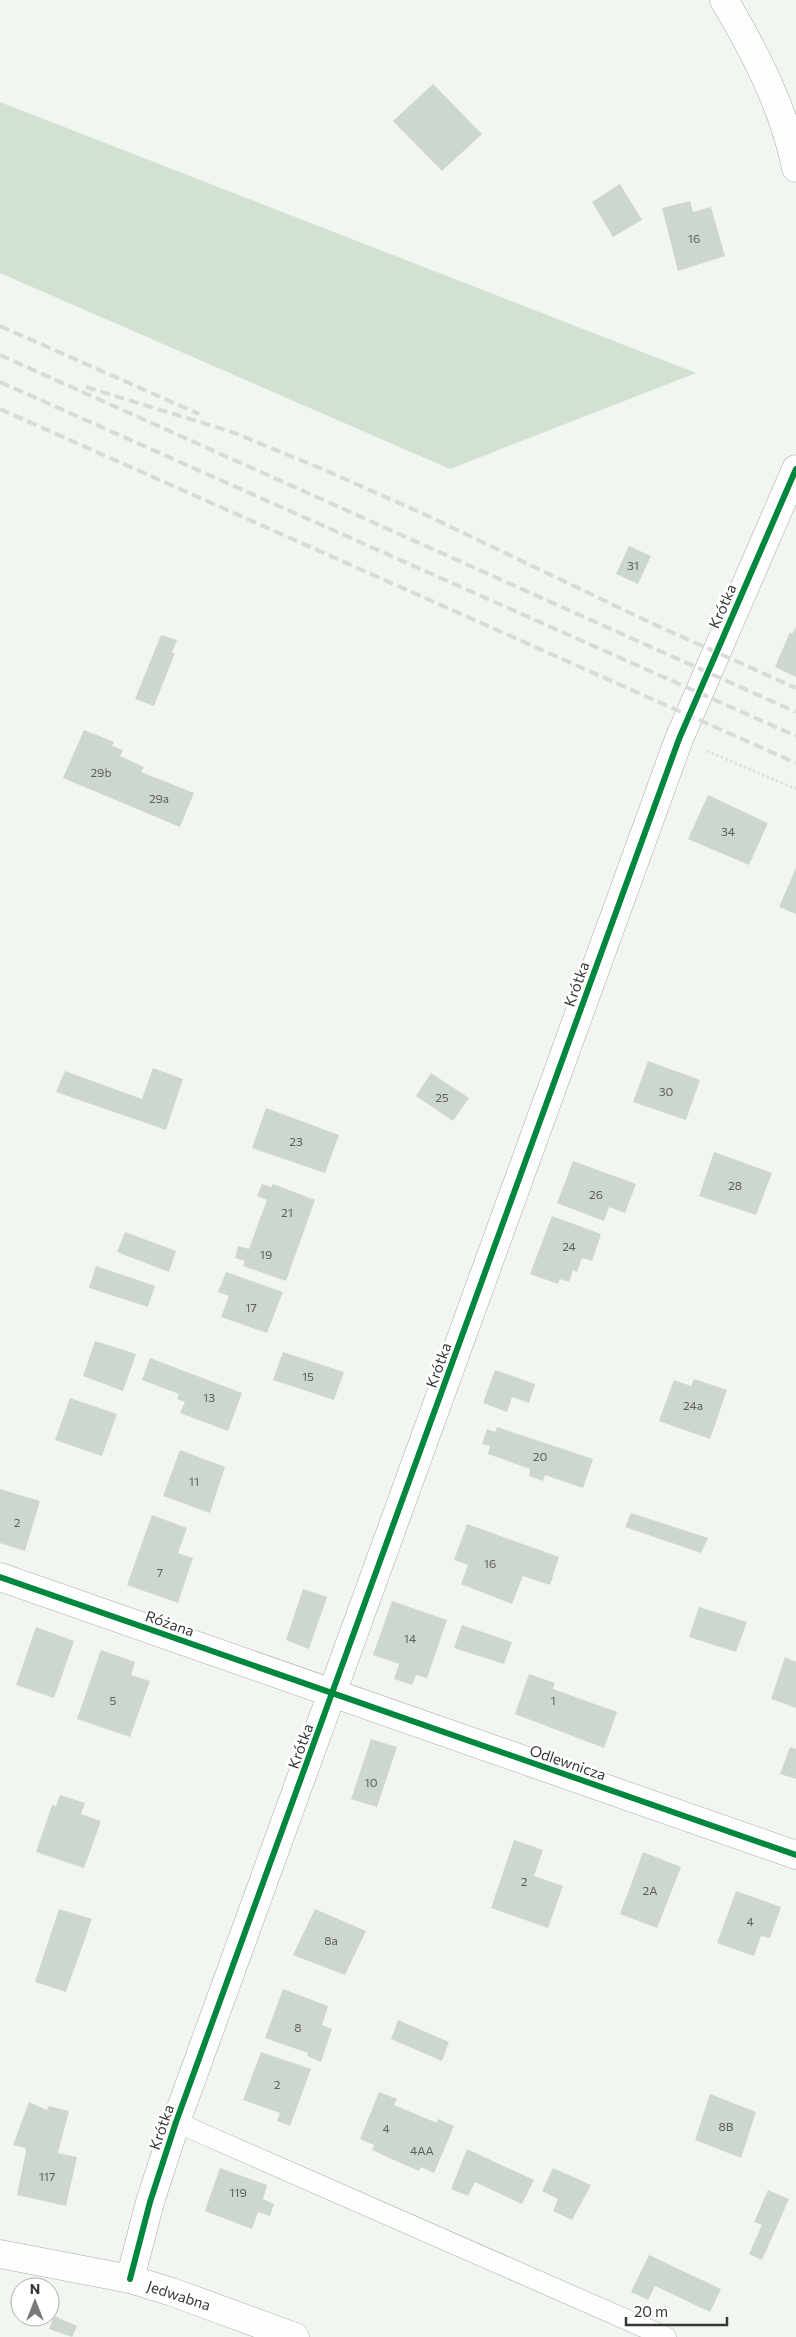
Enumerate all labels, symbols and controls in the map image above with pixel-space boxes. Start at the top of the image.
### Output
house number: 16 [688,231,700,245]
house number: 31 [627,558,639,572]
street label: Krótka [704,581,740,631]
house number: 29b [90,765,112,779]
house number: 29a [149,791,169,805]
house number: 34 [721,824,735,838]
street label: Krótka [560,959,592,1009]
house number: 30 [659,1084,674,1098]
house number: 25 [435,1090,449,1104]
house number: 23 [289,1134,303,1148]
house number: 28 [728,1178,742,1192]
house number: 26 [589,1187,603,1201]
house number: 21 [281,1205,293,1219]
house number: 24 [562,1239,576,1253]
house number: 19 [260,1247,272,1261]
house number: 17 [245,1300,257,1314]
street label: Krótka [422,1340,454,1390]
house number: 15 [302,1369,314,1383]
house number: 13 [203,1390,215,1404]
house number: 24a [683,1398,703,1412]
house number: 20 [533,1449,547,1463]
house number: 11 [189,1474,199,1488]
house number: 2 [14,1515,21,1529]
house number: 16 [484,1556,496,1570]
house number: 7 [157,1565,163,1579]
street label: Różana [143,1606,197,1640]
house number: 14 [404,1631,416,1645]
house number: 5 [110,1693,117,1707]
house number: 1 [550,1693,556,1707]
street label: Krótka [284,1721,316,1771]
street label: Odlewnicza [527,1741,609,1783]
house number: 10 [365,1775,378,1789]
house number: 2 [521,1874,528,1888]
house number: 2A [643,1883,657,1897]
house number: 4 [746,1914,754,1928]
house number: 8a [324,1933,338,1947]
house number: 8 [294,2020,302,2034]
house number: 2 [274,2077,281,2091]
street label: Krótka [145,2102,177,2152]
house number: 8B [718,2119,734,2133]
house number: 4 [382,2121,390,2135]
house number: 4AA [410,2143,434,2157]
house number: 117 [39,2169,55,2183]
house number: 119 [229,2185,247,2199]
street label: Jedwabna [145,2276,213,2314]
north arrow [10,2277,60,2327]
text: N [30,2280,40,2297]
scale bar [626,2294,727,2326]
text: 20 m [634,2302,668,2320]

